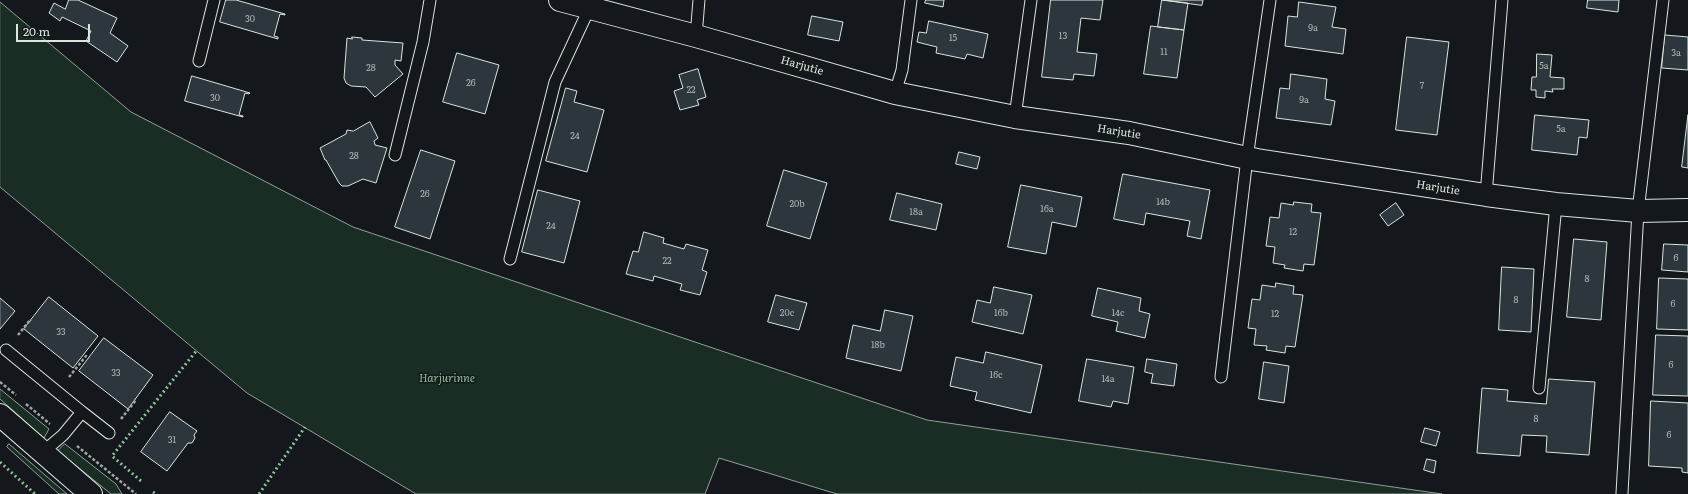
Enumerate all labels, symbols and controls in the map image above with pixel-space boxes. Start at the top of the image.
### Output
house number: 30 [245,14,255,24]
scale bar [18,16,92,42]
text: 20 m [23,22,50,40]
house number: 9a [1308,23,1318,33]
house number: 13 [1059,31,1067,41]
house number: 15 [949,33,957,43]
house number: 11 [1160,47,1168,57]
house number: 3a [1671,48,1681,58]
street label: Harjutie [779,54,825,78]
house number: 5a [1539,61,1549,71]
house number: 28 [366,63,376,73]
house number: 26 [466,78,476,88]
house number: 7 [1420,81,1424,91]
house number: 22 [686,85,696,95]
house number: 30 [210,93,220,103]
house number: 9a [1299,95,1309,105]
street label: Harjutie [1096,122,1142,142]
house number: 5a [1556,124,1566,134]
house number: 24 [570,131,580,141]
house number: 28 [349,151,359,161]
street label: Harjutie [1415,178,1461,198]
house number: 26 [420,189,430,199]
house number: 14b [1156,197,1170,207]
house number: 20b [789,199,805,209]
house number: 16a [1040,204,1054,214]
house number: 18a [909,207,923,217]
house number: 24 [546,221,556,231]
house number: 12 [1289,227,1297,237]
house number: 6 [1674,253,1678,263]
house number: 22 [662,256,672,266]
house number: 8 [1585,274,1589,284]
house number: 8 [1514,295,1518,305]
house number: 6 [1671,299,1675,309]
house number: 20c [780,308,794,318]
house number: 16b [994,308,1008,318]
house number: 14c [1112,308,1124,318]
house number: 12 [1271,309,1279,319]
house number: 33 [56,327,66,337]
house number: 18b [871,340,885,350]
house number: 6 [1669,360,1673,370]
house number: 33 [111,368,121,378]
house number: 16c [990,370,1002,380]
park label: Harjurinne [419,372,475,386]
house number: 14a [1101,374,1115,384]
house number: 8 [1534,414,1538,424]
house number: 6 [1667,430,1671,440]
house number: 31 [168,435,176,445]

